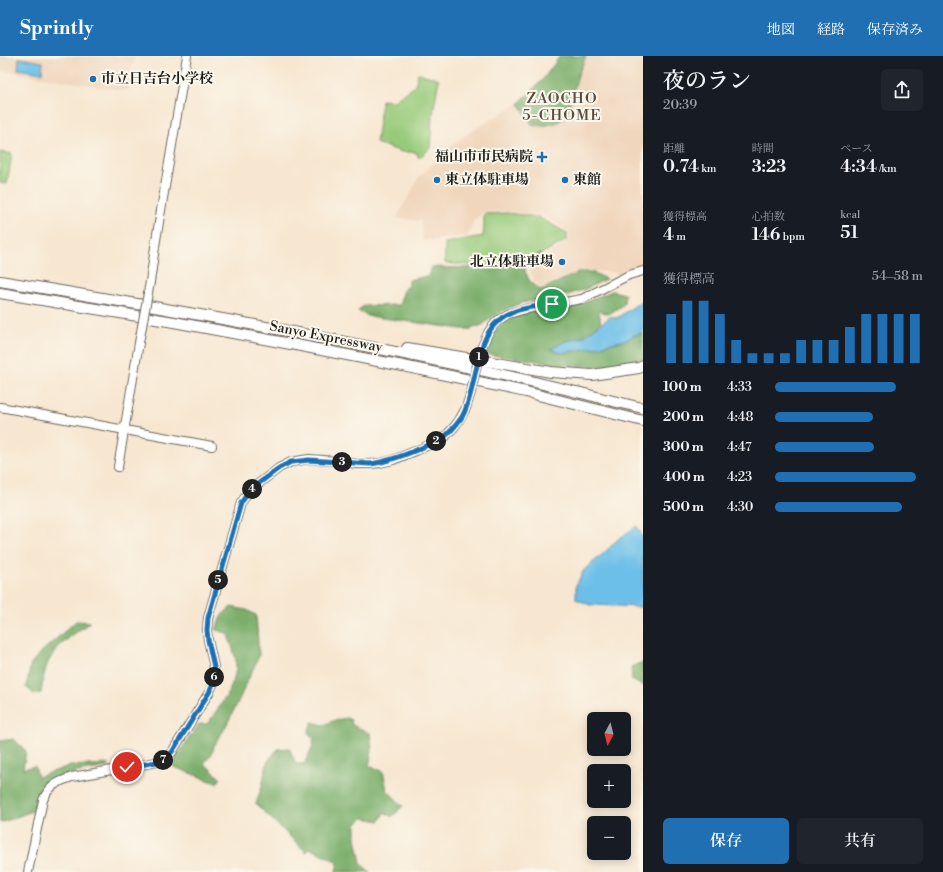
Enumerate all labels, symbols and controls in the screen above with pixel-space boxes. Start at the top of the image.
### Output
text: Sprintly [20,16,94,40]
text: 地図 [767,21,795,39]
text: 経路 [817,21,845,39]
text: 保存済み [867,21,923,39]
text: 夜のラン [663,68,751,95]
button: share [881,69,923,111]
place label: 市立日吉台小学校 [101,70,213,88]
marker: 市立日吉台小学校 [88,74,98,84]
district label: ZAOCHO 5-CHOME [522,89,602,125]
text: 20:39 [663,97,697,113]
text: 距離 [663,142,685,156]
text: 時間 [752,142,774,156]
text: ペース [840,142,873,156]
place label: 福山市市民病院 [435,148,533,166]
marker: 福山市市民病院 [536,151,548,163]
text: 0.74 [663,156,699,178]
text: 3:23 [752,156,786,178]
text: 4:34 [840,156,877,178]
text: km [699,162,717,176]
text: /km [877,162,897,176]
place label: 東立体駐車場 [445,171,529,189]
place label: 東館 [573,171,601,189]
marker: 東立体駐車場 [432,175,442,185]
marker: 東館 [560,175,570,185]
text: kcal [840,208,860,222]
text: 獲得標高 [663,210,707,224]
text: 心拍数 [752,210,785,224]
text: 51 [840,222,858,244]
text: 4 [663,224,674,246]
text: 146 [752,224,780,246]
text: m [674,230,686,244]
text: bpm [780,230,805,244]
place label: 北立体駐車場 [470,253,554,271]
marker: 北立体駐車場 [557,257,567,267]
text: 54–58 m [872,268,923,284]
text: 獲得標高 [663,271,715,287]
pin [535,287,569,321]
icon: arrive [541,293,563,315]
street label: Sanyo Expressway [268,317,384,357]
pin: 1 [469,347,489,367]
text: 1 [476,350,482,364]
text: 100 m [663,379,702,395]
text: 4:33 [727,379,752,395]
text: 200 m [663,409,704,425]
text: 4:48 [727,409,753,425]
pin: 2 [426,431,446,451]
text: 2 [433,434,439,448]
text: 300 m [663,439,704,455]
text: 4:47 [727,439,751,455]
pin: 3 [332,452,352,472]
text: 3 [339,455,345,469]
text: 400 m [663,469,705,485]
text: 4:23 [727,469,752,485]
pin: 4 [242,479,262,499]
text: 4 [248,482,256,496]
text: 500 m [663,499,704,515]
text: 4:30 [727,499,753,515]
pin: 5 [208,570,228,590]
text: 5 [215,573,221,587]
pin: 6 [204,667,224,687]
text: 6 [211,670,217,684]
north arrow [587,712,631,756]
map controls [587,712,631,860]
pin [110,750,144,784]
pin: 7 [153,750,173,770]
text: 7 [160,753,166,767]
icon: check [116,756,138,778]
button: + [587,764,631,808]
button: − [587,816,631,860]
button: 保存 [663,818,789,864]
button: 共有 [797,818,923,864]

